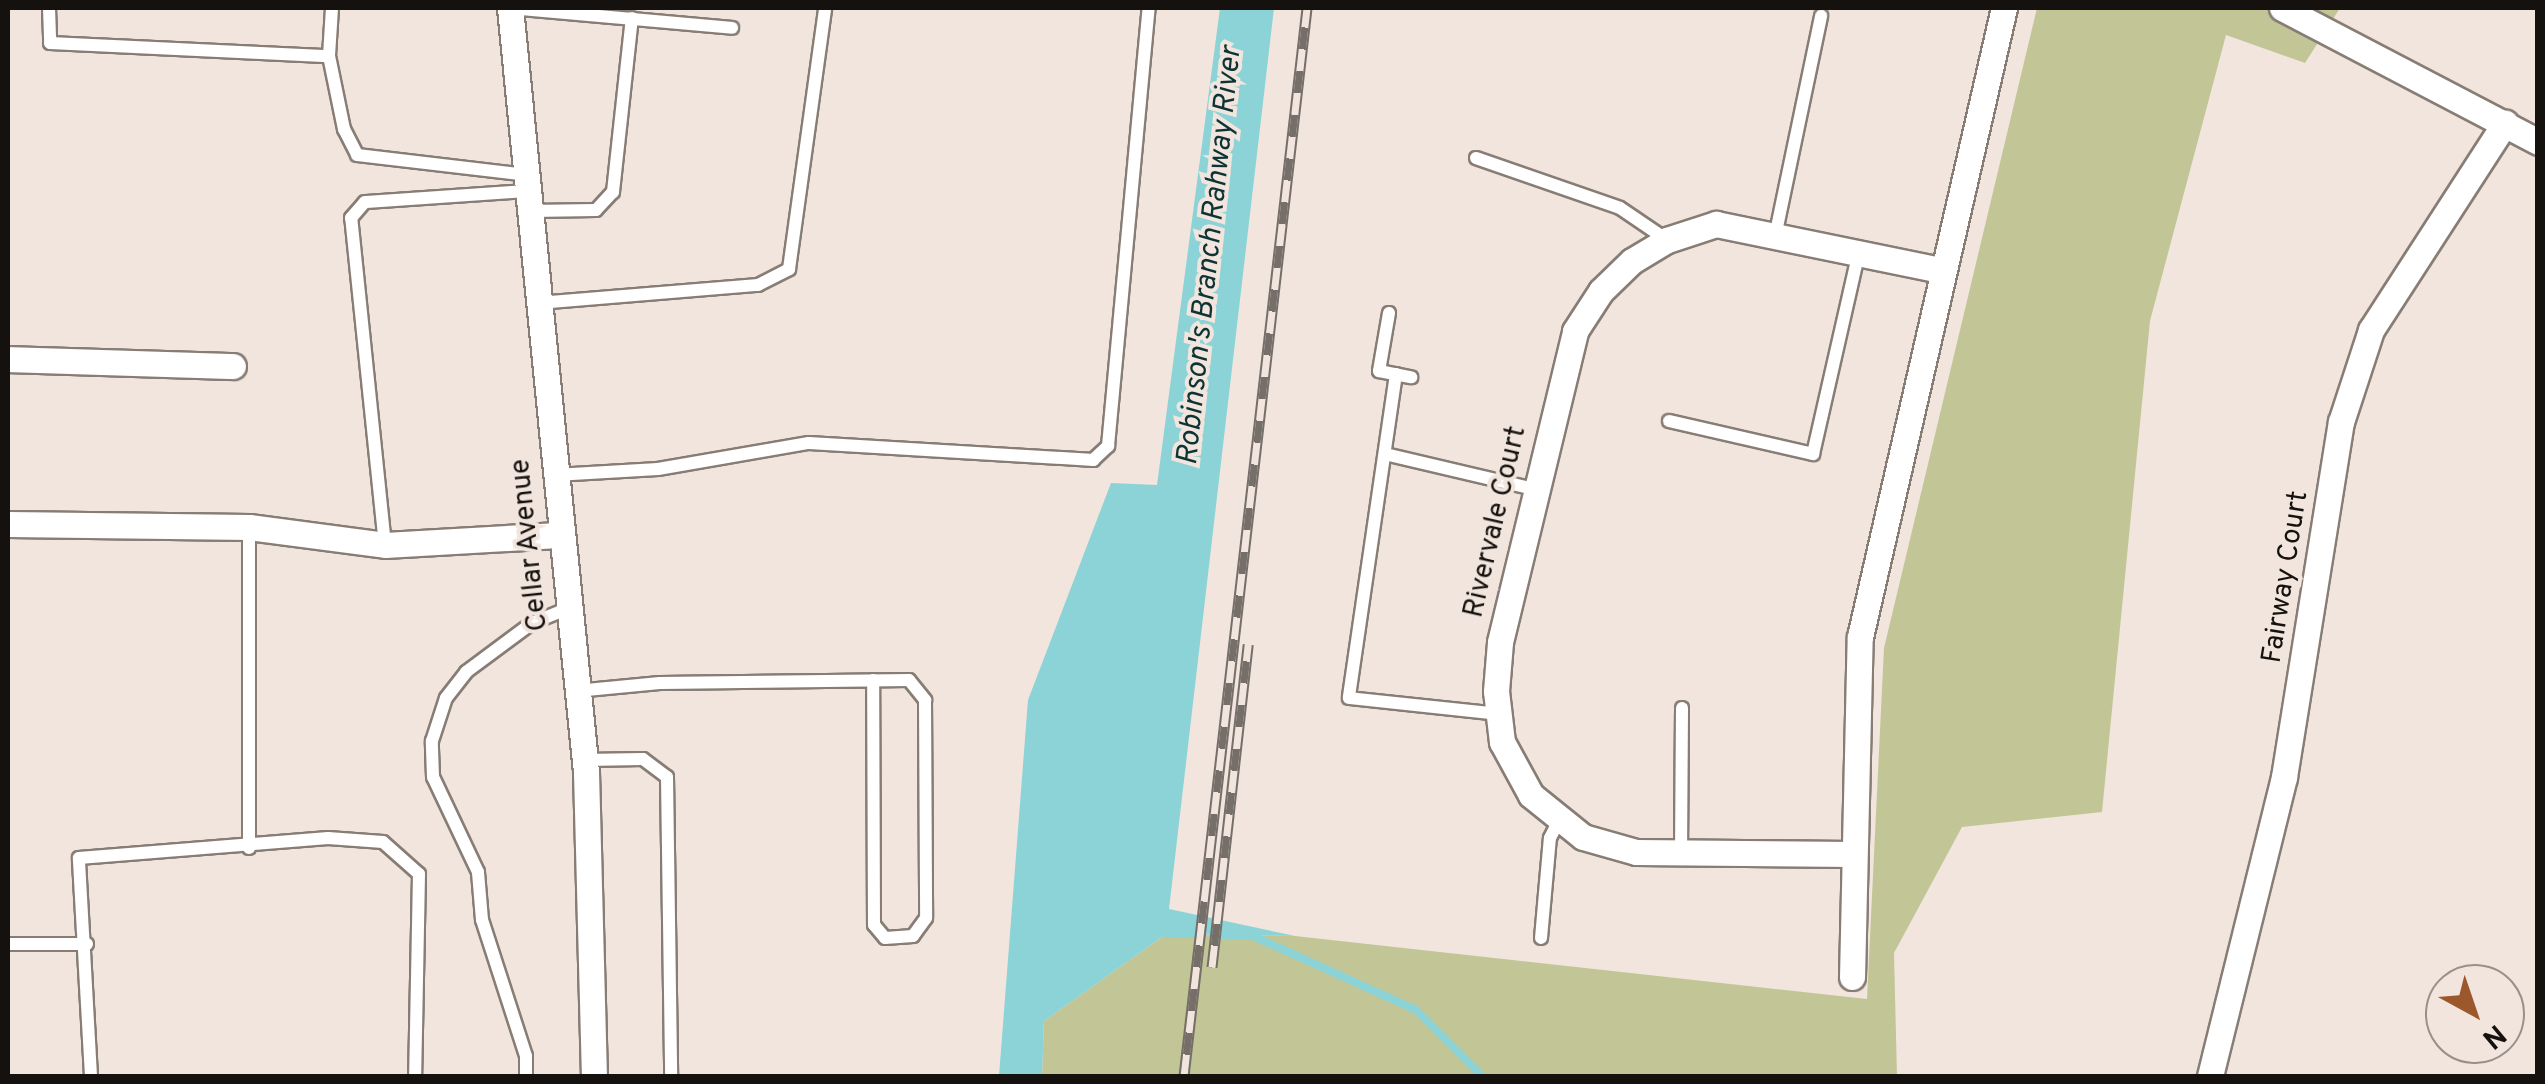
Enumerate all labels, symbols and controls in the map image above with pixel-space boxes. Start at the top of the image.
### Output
water label: Robinson's Branch Rahway River [1171,45,1251,467]
street label: Rivervale Court [1458,423,1534,621]
street label: Cellar Avenue [504,457,556,633]
street label: Fairway Court [2256,489,2316,665]
north arrow [2425,964,2525,1064]
text: N [2474,1015,2512,1056]

